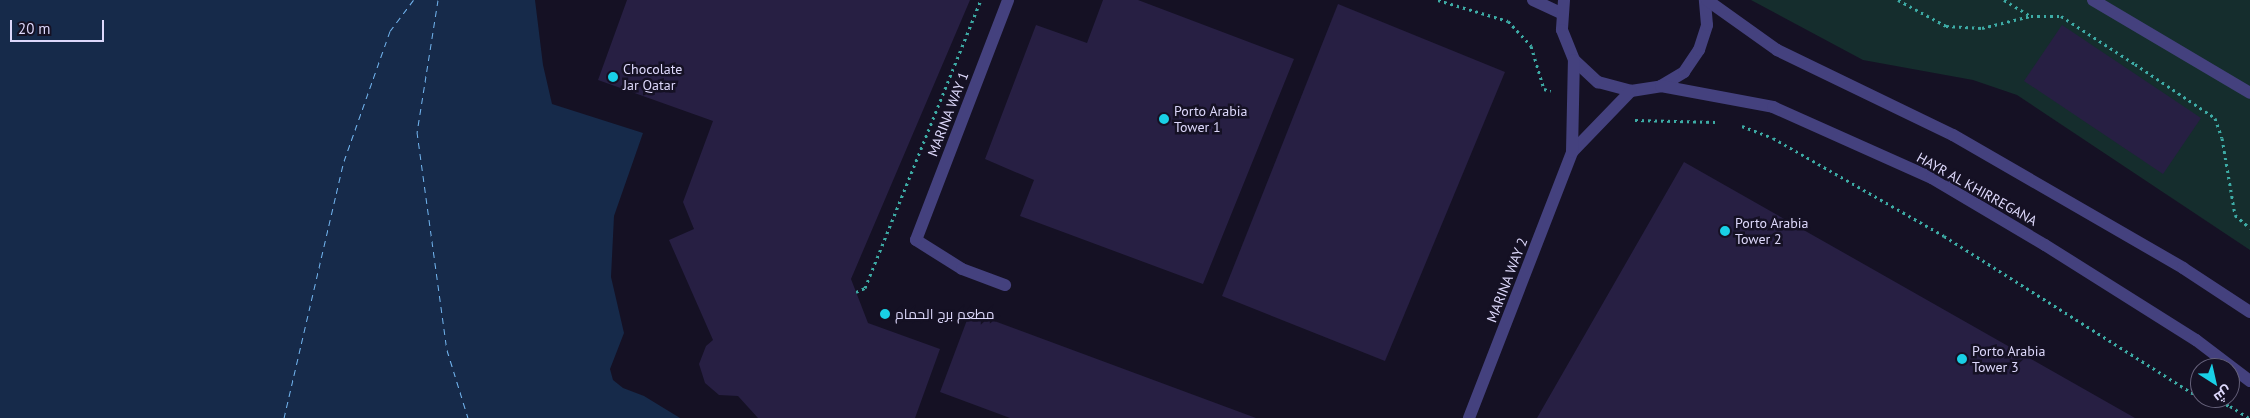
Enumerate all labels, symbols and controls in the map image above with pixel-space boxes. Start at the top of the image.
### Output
scale bar [12,10,106,42]
text: 20 m [18,19,51,38]
place label: Chocolate Jar Qatar [623,61,682,94]
street label: MARINA WAY 1 [924,69,972,159]
marker: Chocolate Jar Qatar [607,71,619,83]
place label: Porto Arabia Tower 1 [1174,103,1248,136]
marker: Porto Arabia Tower 1 [1158,113,1170,125]
street label: HAYR AL KHIRREGANA [1913,149,2041,229]
place label: Porto Arabia Tower 2 [1735,215,1809,248]
marker: Porto Arabia Tower 2 [1719,225,1731,237]
street label: MARINA WAY 2 [1483,235,1531,325]
place label: مطعم برج الحمام [895,306,995,322]
marker: مطعم برج الحمام [879,308,891,320]
place label: Porto Arabia Tower 3 [1972,343,2046,376]
marker: Porto Arabia Tower 3 [1956,353,1968,365]
north arrow [2190,358,2240,408]
text: ش [2211,382,2236,407]

